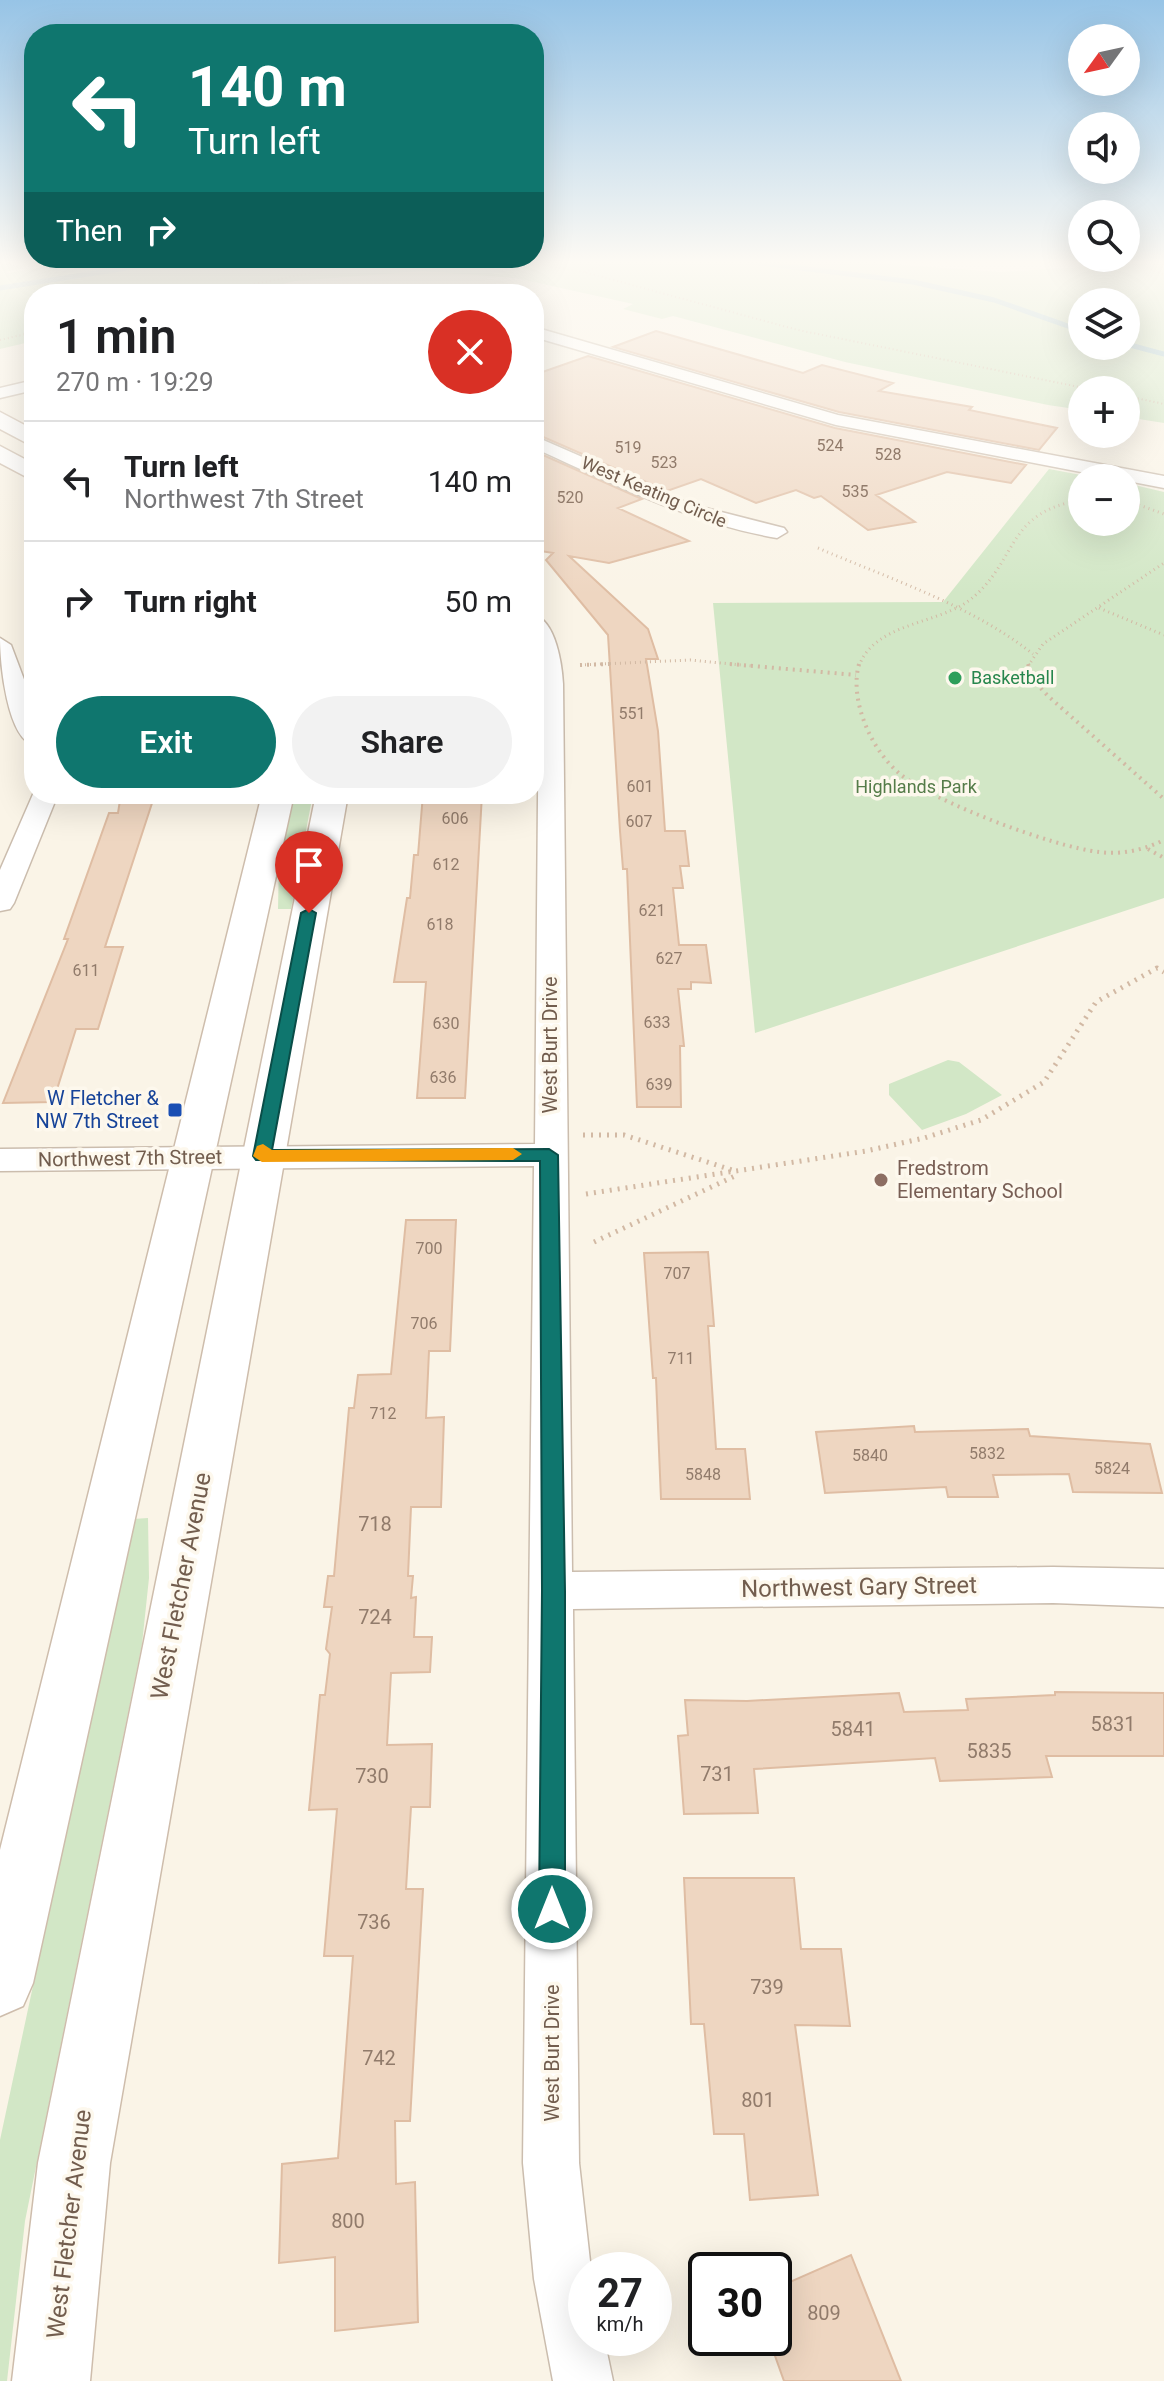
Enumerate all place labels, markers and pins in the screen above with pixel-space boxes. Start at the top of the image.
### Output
place label: Basketball [971,667,1054,688]
marker: Basketball [946,669,964,687]
pin [275,831,343,913]
place label: W Fletcher & NW 7th Street [36,1086,160,1133]
marker: W Fletcher & NW 7th Street [166,1101,184,1119]
place label: Fredstrom Elementary School [897,1156,1063,1203]
marker: Fredstrom Elementary School [872,1171,890,1189]

